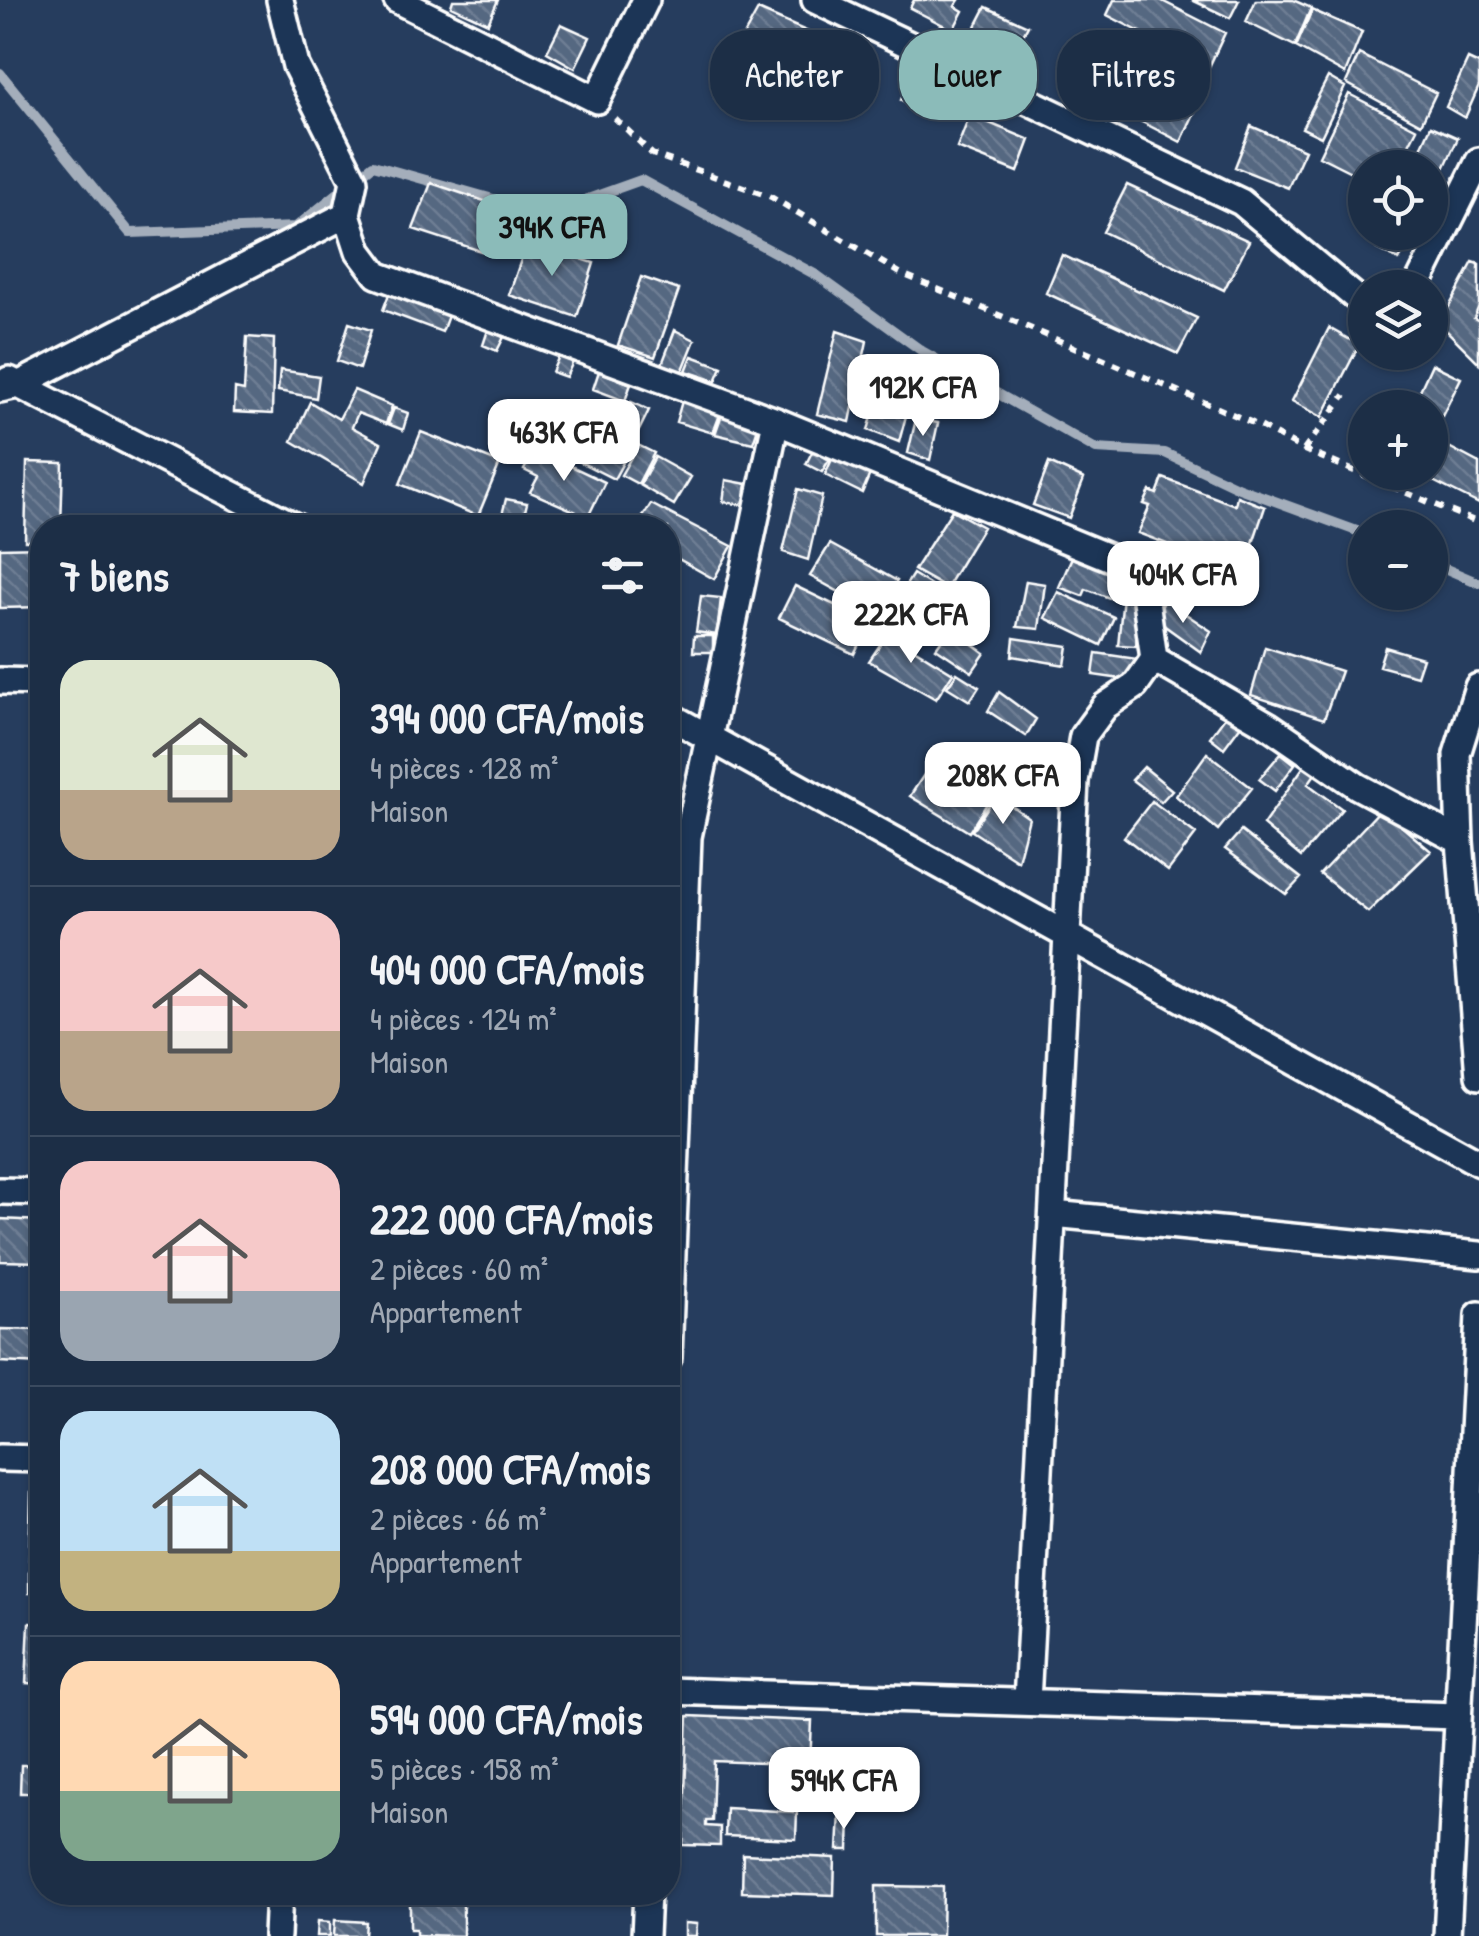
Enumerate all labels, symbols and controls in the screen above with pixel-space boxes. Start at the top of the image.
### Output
chip: Acheter [710,30,879,120]
chip: Louer [899,30,1037,120]
chip: Filtres [1057,30,1210,120]
map controls [1348,150,1448,610]
button: locate [1348,150,1448,250]
pin: 394K CFA [449,194,655,279]
text: 394K CFA [498,205,606,248]
button: layers [1348,270,1448,370]
pin: 192K CFA [820,354,1026,439]
text: 192K CFA [869,365,977,408]
button: + [1348,390,1448,490]
pin: 463K CFA [461,399,667,484]
text: 463K CFA [510,410,618,453]
button: − [1348,510,1448,610]
pin: 404K CFA [1080,541,1286,626]
text: 7 biens [60,547,169,604]
icon: filters [595,548,650,603]
text: 404K CFA [1129,552,1237,595]
pin: 222K CFA [808,581,1014,666]
text: 222K CFA [854,592,968,635]
text: 394 000 CFA/mois [370,689,644,746]
icon: home [140,700,260,820]
pin: 208K CFA [900,742,1106,827]
text: 4 pièces · 128 m² [370,746,558,789]
text: 208K CFA [947,753,1059,796]
text: Maison [370,789,448,832]
text: 404 000 CFA/mois [370,940,644,997]
icon: home [140,951,260,1071]
text: 4 pièces · 124 m² [370,997,557,1040]
text: Maison [370,1040,448,1083]
text: 222 000 CFA/mois [370,1190,653,1247]
icon: home [140,1201,260,1321]
text: 2 pièces · 60 m² [370,1247,548,1290]
text: Appartement [370,1290,522,1333]
text: 208 000 CFA/mois [370,1440,651,1497]
icon: home [140,1451,260,1571]
text: 2 pièces · 66 m² [370,1497,547,1540]
text: Appartement [370,1540,522,1583]
text: 594 000 CFA/mois [370,1690,643,1747]
icon: home [140,1701,260,1821]
text: 5 pièces · 158 m² [370,1747,559,1790]
pin: 594K CFA [741,1747,947,1832]
text: 594K CFA [791,1758,897,1801]
text: Maison [370,1790,448,1833]

